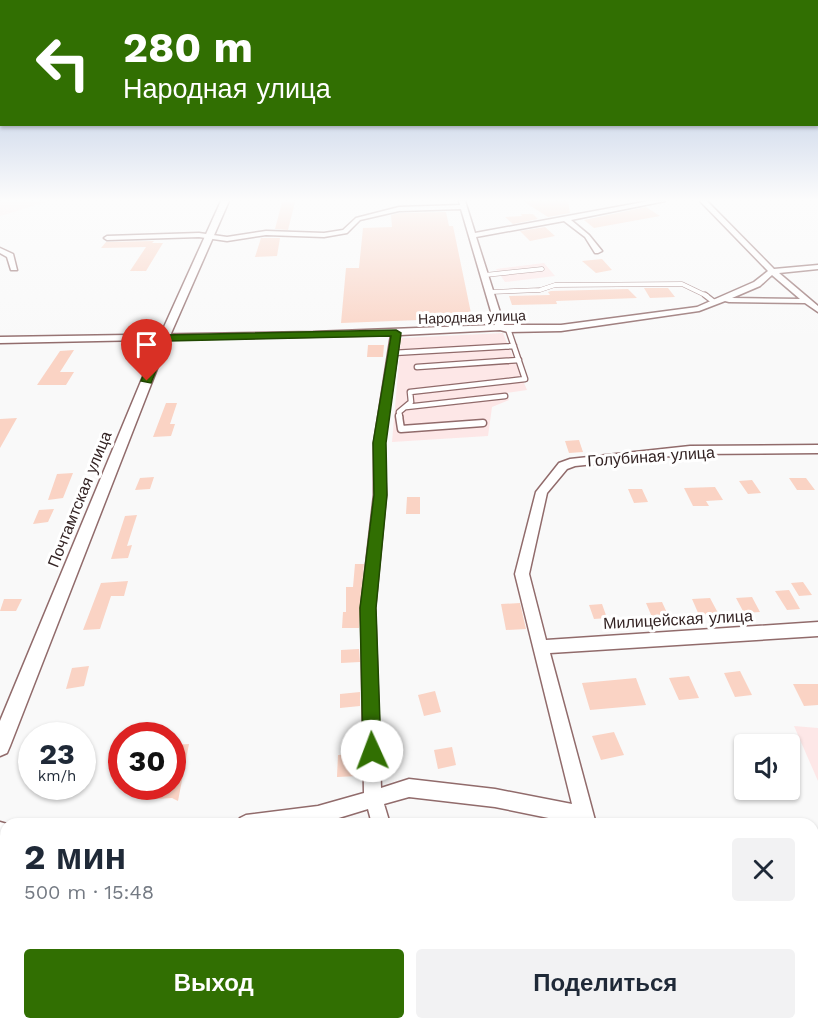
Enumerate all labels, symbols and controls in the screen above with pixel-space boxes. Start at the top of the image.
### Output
text: 280 m [123,23,253,72]
icon: left [24,24,102,102]
text: Народная улица [123,73,331,105]
street label: Народная улица [418,307,526,327]
pin [121,319,172,381]
icon: arrive [130,328,163,361]
street label: Почтамтская улица [44,428,115,570]
street label: Голубиная улица [587,443,715,470]
street label: Милицейская улица [603,606,753,633]
position arrow [340,719,404,783]
speed limit sign: 30 [108,722,186,800]
map controls [734,734,800,800]
button: sound [734,734,800,800]
text: 23 [39,736,75,771]
text: km/h [38,767,76,785]
text: 2 мин [24,836,126,878]
button: close [732,838,795,901]
text: 500 m · 15:48 [24,880,154,904]
button: Выход [24,949,404,1018]
button: Поделиться [416,949,795,1018]

